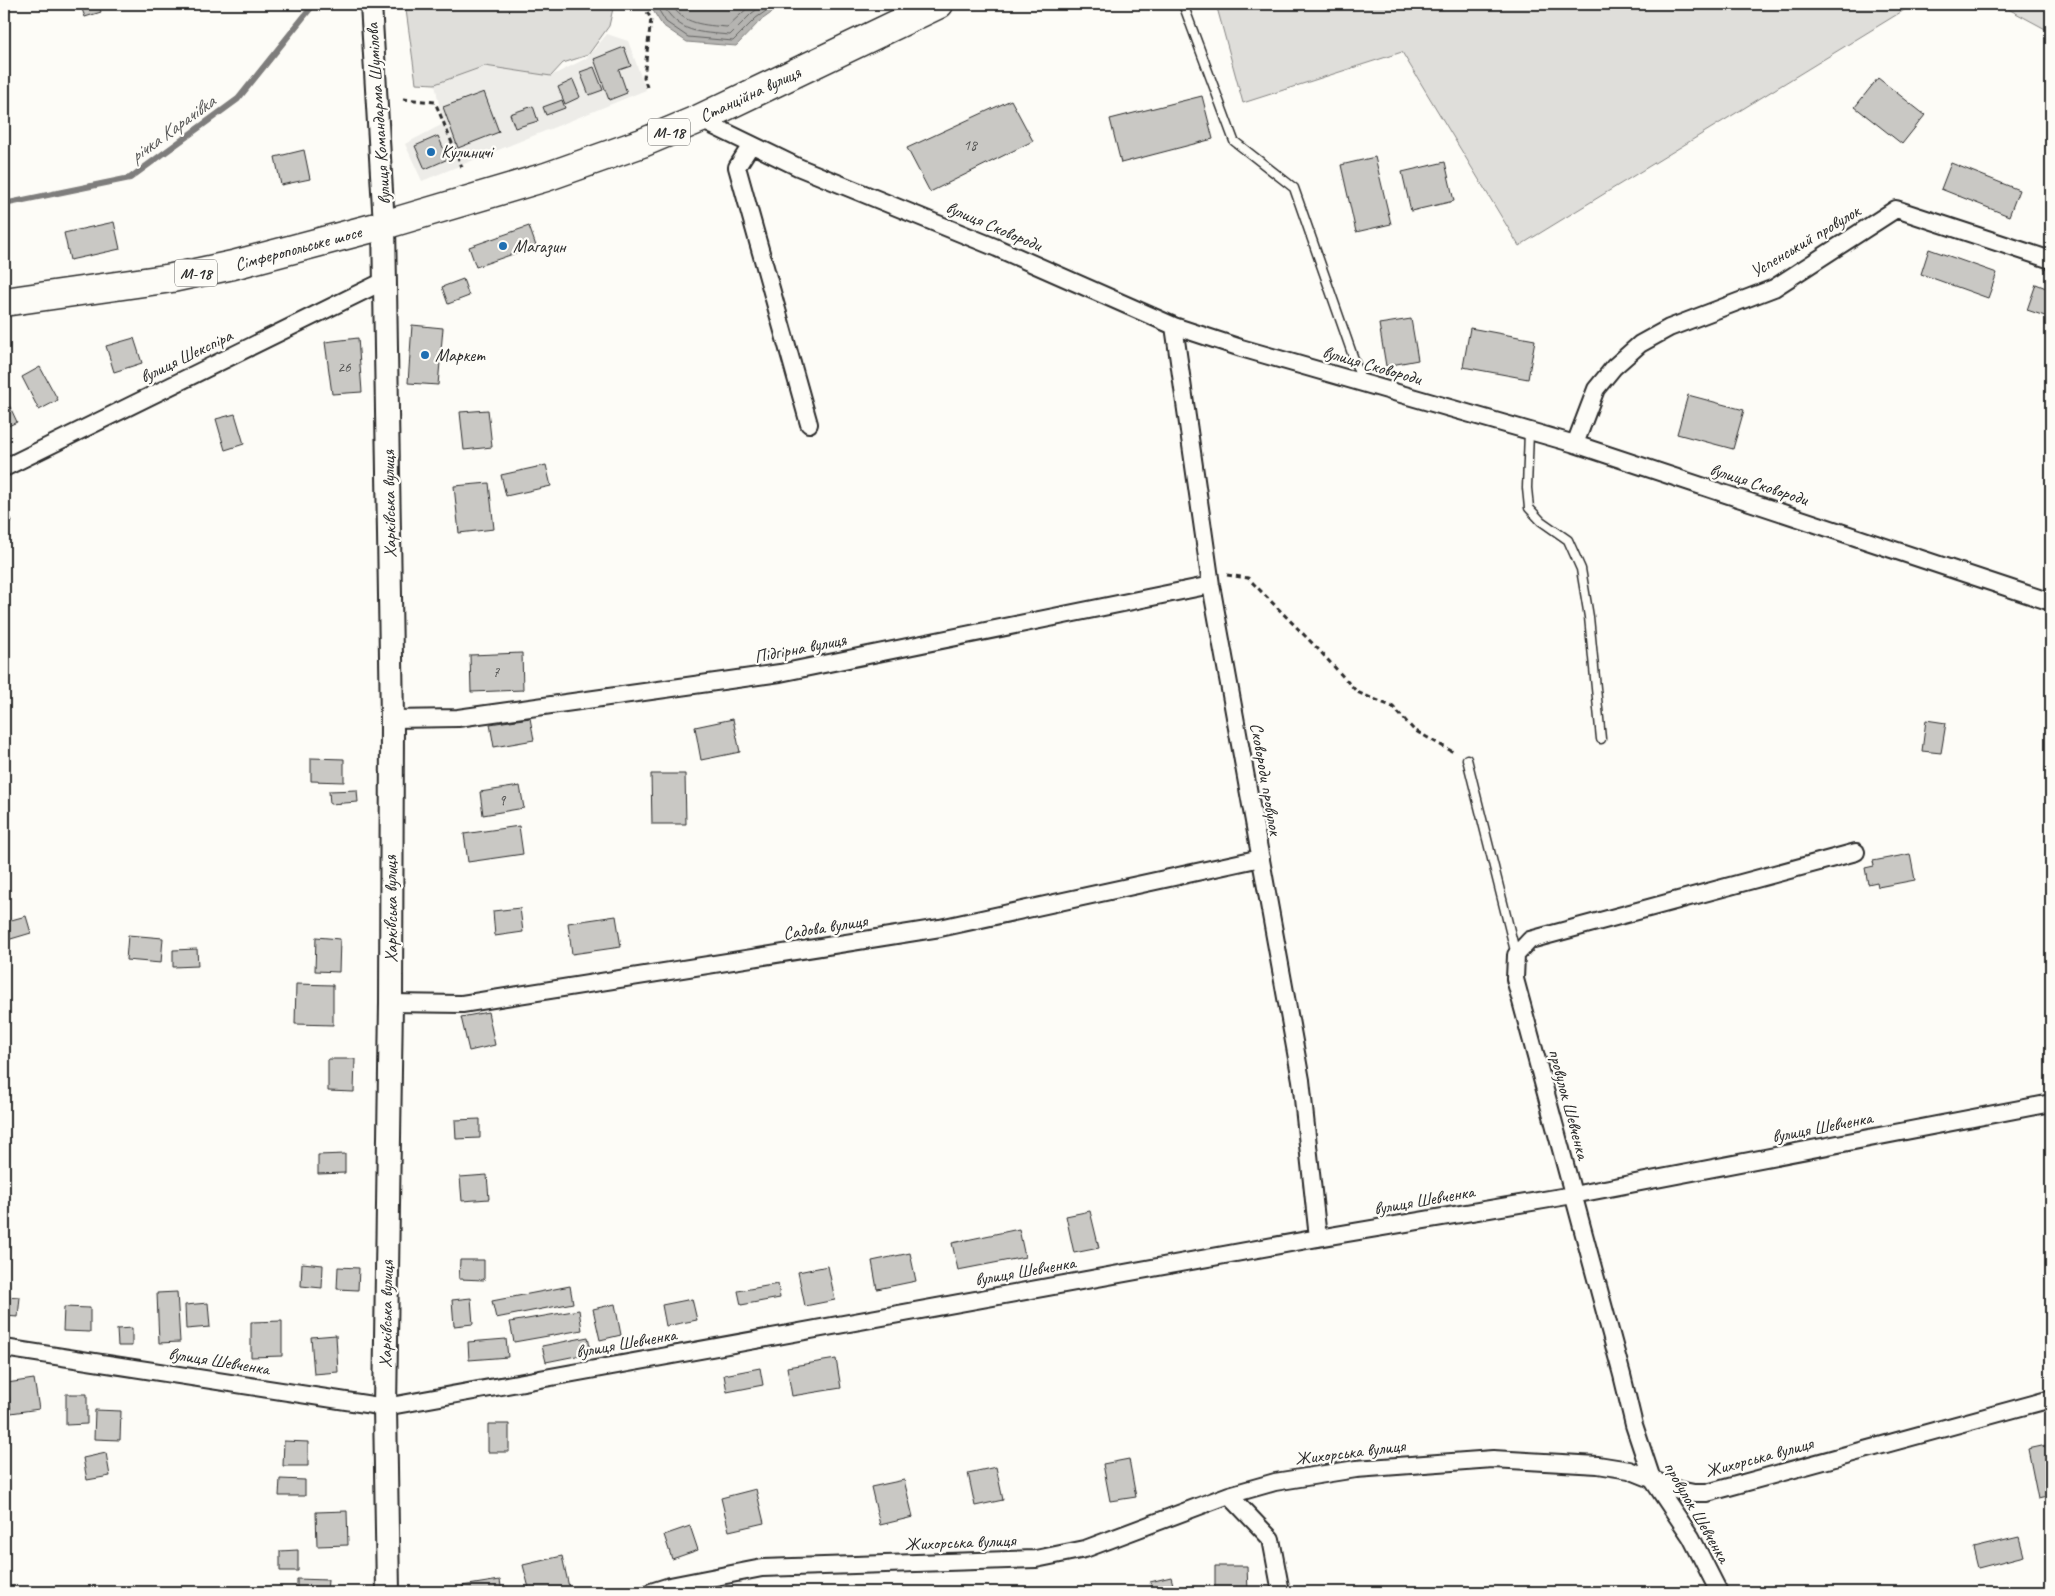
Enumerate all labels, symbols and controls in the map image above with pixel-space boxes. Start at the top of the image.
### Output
street label: вулиця Командарма Шумілова [361,21,395,205]
street label: Станційна вулиця [696,60,805,127]
water label: річка Карачівка [124,89,221,168]
road number: М-18 [648,118,690,146]
house number: 18 [963,136,978,155]
place label: Кулиничі [441,141,495,163]
marker: Кулиничі [425,146,437,158]
street label: вулиця Сковороди [943,196,1046,257]
street label: Успенський провулок [1746,199,1865,282]
street label: Сімферопольське шосе [232,220,365,275]
place label: Магазин [513,235,567,258]
marker: Магазин [497,240,509,252]
road number: М-18 [175,260,217,286]
street label: вулиця Шекспіра [136,324,237,388]
street label: вулиця Сковороди [1320,340,1425,390]
place label: Маркет [435,344,486,366]
marker: Маркет [419,349,431,361]
house number: 26 [337,358,352,377]
street label: Харківська вулиця [377,448,401,558]
street label: вулиця Сковороди [1707,458,1812,511]
street label: Підгірна вулиця [752,628,849,668]
house number: 7 [493,663,501,682]
street label: Сковороди провулок [1245,721,1287,838]
house number: 9 [499,791,507,810]
street label: Харківська вулиця [380,854,402,963]
street label: Садова вулиця [781,909,871,945]
street label: провулок Шевченка [1544,1046,1595,1163]
street label: вулиця Шевченка [1770,1106,1876,1147]
street label: вулиця Шевченка [1372,1180,1478,1220]
street label: вулиця Шевченка [973,1251,1079,1291]
street label: Харківська вулиця [374,1258,398,1368]
street label: вулиця Шевченка [574,1323,680,1363]
street label: вулиця Шевченка [167,1342,273,1380]
street label: Жихорська вулиця [1703,1432,1817,1482]
street label: Жихорська вулиця [1294,1434,1408,1470]
street label: провулок Шевченка [1659,1457,1736,1568]
street label: Жихорська вулиця [904,1529,1018,1555]

